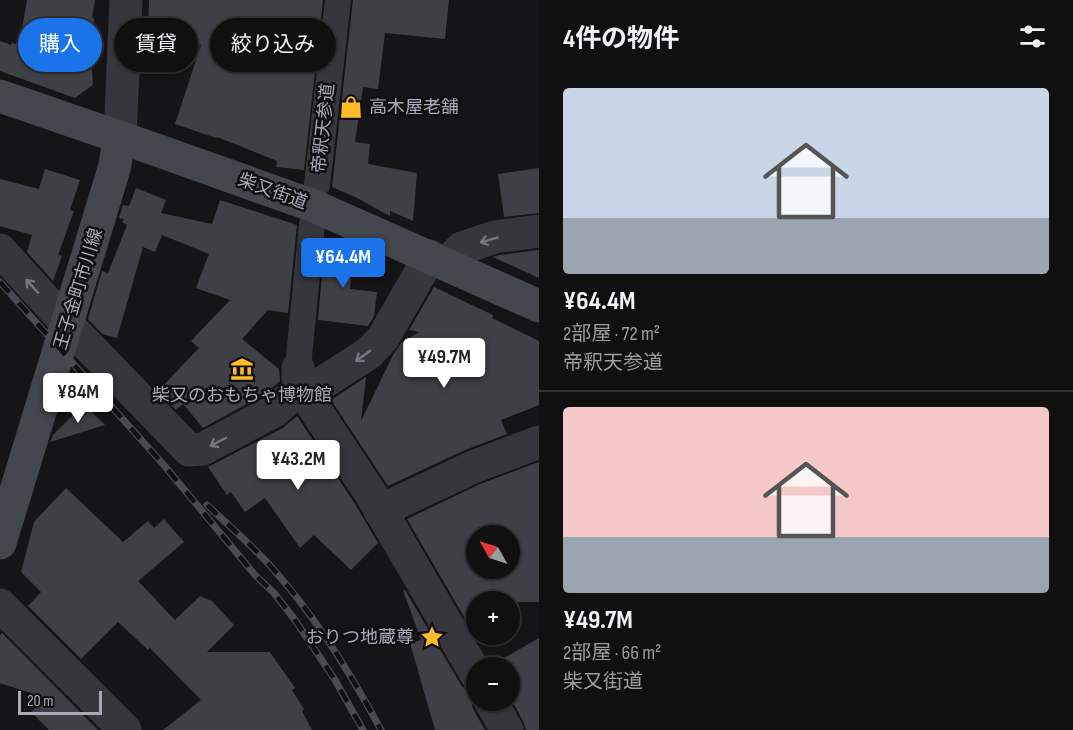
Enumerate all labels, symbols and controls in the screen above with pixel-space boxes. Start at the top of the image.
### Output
chip: 購入 [18,18,102,72]
chip: 賃貸 [114,18,198,72]
chip: 絞り込み [210,18,336,72]
icon: filters [1016,20,1049,53]
text: 4件の物件 [563,24,679,55]
street label: 帝釈天参道 [308,82,339,174]
shop icon: 高木屋老舗 [338,94,364,120]
place label: 高木屋老舗 [369,97,459,118]
icon: home [752,127,860,235]
street label: 柴又街道 [235,169,310,214]
street label: 王子金町市川線 [50,226,107,352]
one-way arrow [480,235,499,246]
pin: ¥64.4M [294,238,392,289]
text: ¥64.4M [315,245,371,269]
one-way arrow [25,279,39,294]
text: ¥64.4M [563,286,635,317]
text: 2部屋 · 72 m² [563,322,660,346]
pin: ¥49.7M [395,338,493,389]
text: ¥49.7M [417,345,471,369]
one-way arrow [356,350,372,362]
text: 帝釈天参道 [563,351,663,375]
museum icon: 柴又のおもちゃ博物館 [229,356,255,382]
pin: ¥84M [42,373,114,424]
text: ¥84M [57,380,99,404]
place label: 柴又のおもちゃ博物館 [152,385,332,406]
one-way arrow [209,437,227,448]
pin: ¥43.2M [249,440,347,491]
icon: home [752,446,860,554]
text: ¥43.2M [271,447,325,471]
north arrow [466,525,520,579]
map controls [466,525,520,711]
button: + [466,591,520,645]
text: ¥49.7M [563,605,633,636]
place icon: おりつ地蔵尊 [419,624,445,650]
place label: おりつ地蔵尊 [306,627,414,648]
text: 2部屋 · 66 m² [563,641,661,665]
button: − [466,657,520,711]
text: 柴又街道 [563,670,643,694]
scale bar [18,688,102,716]
text: 20 m [27,692,54,711]

